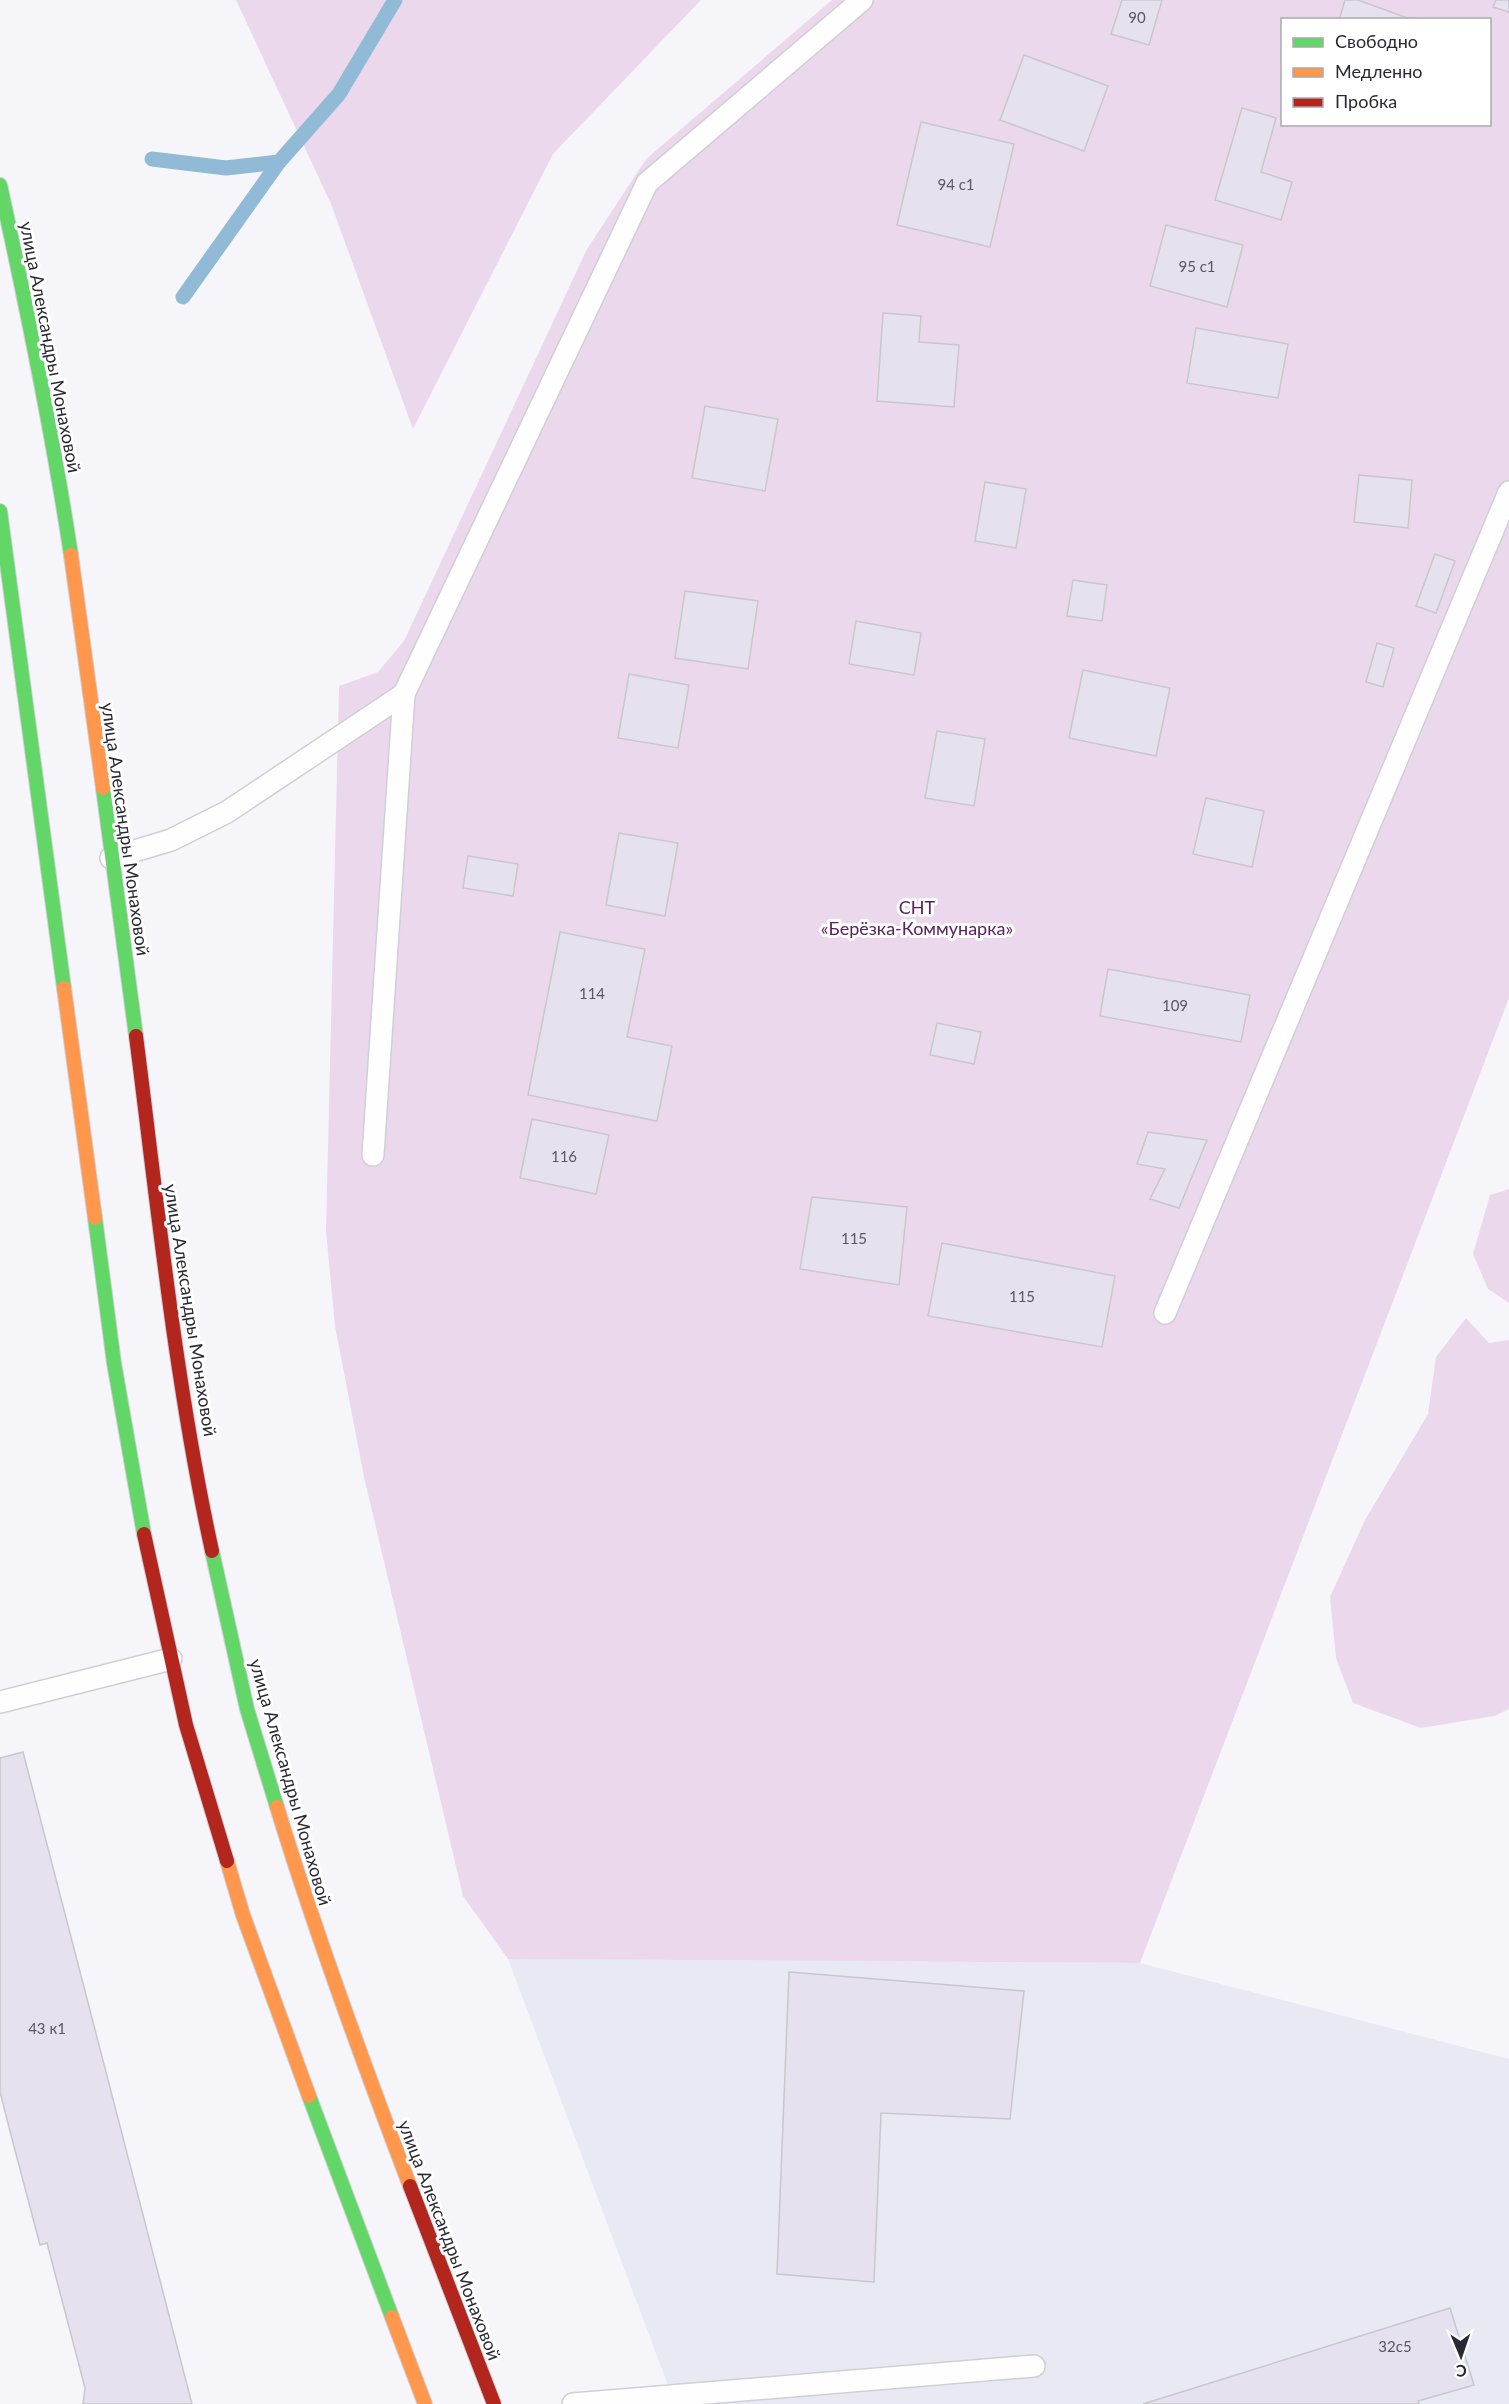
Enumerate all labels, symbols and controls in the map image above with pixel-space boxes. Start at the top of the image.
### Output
house number: 90 [1128,8,1146,26]
legend [1281,18,1491,126]
text: Свободно [1335,30,1418,52]
text: Медленно [1335,60,1423,82]
text: Пробка [1335,90,1397,112]
house number: 94 с1 [937,175,975,193]
street label: улица Александры Монаховой [16,219,86,475]
house number: 95 с1 [1178,257,1216,275]
street label: улица Александры Монаховой [97,701,155,957]
park label: СНТ «Берёзка-Коммунарка» [821,896,1013,939]
house number: 114 [579,984,605,1002]
house number: 109 [1162,996,1188,1014]
house number: 116 [551,1147,577,1165]
street label: улица Александры Монаховой [160,1182,222,1438]
house number: 115 [841,1229,867,1247]
house number: 115 [1009,1287,1035,1305]
street label: улица Александры Монаховой [245,1656,337,1908]
house number: 43 к1 [28,2019,66,2037]
street label: улица Александры Монаховой [394,2117,506,2363]
north arrow [1431,2326,1491,2386]
house number: 32с5 [1378,2337,1412,2355]
text: С [1456,2362,1467,2381]

